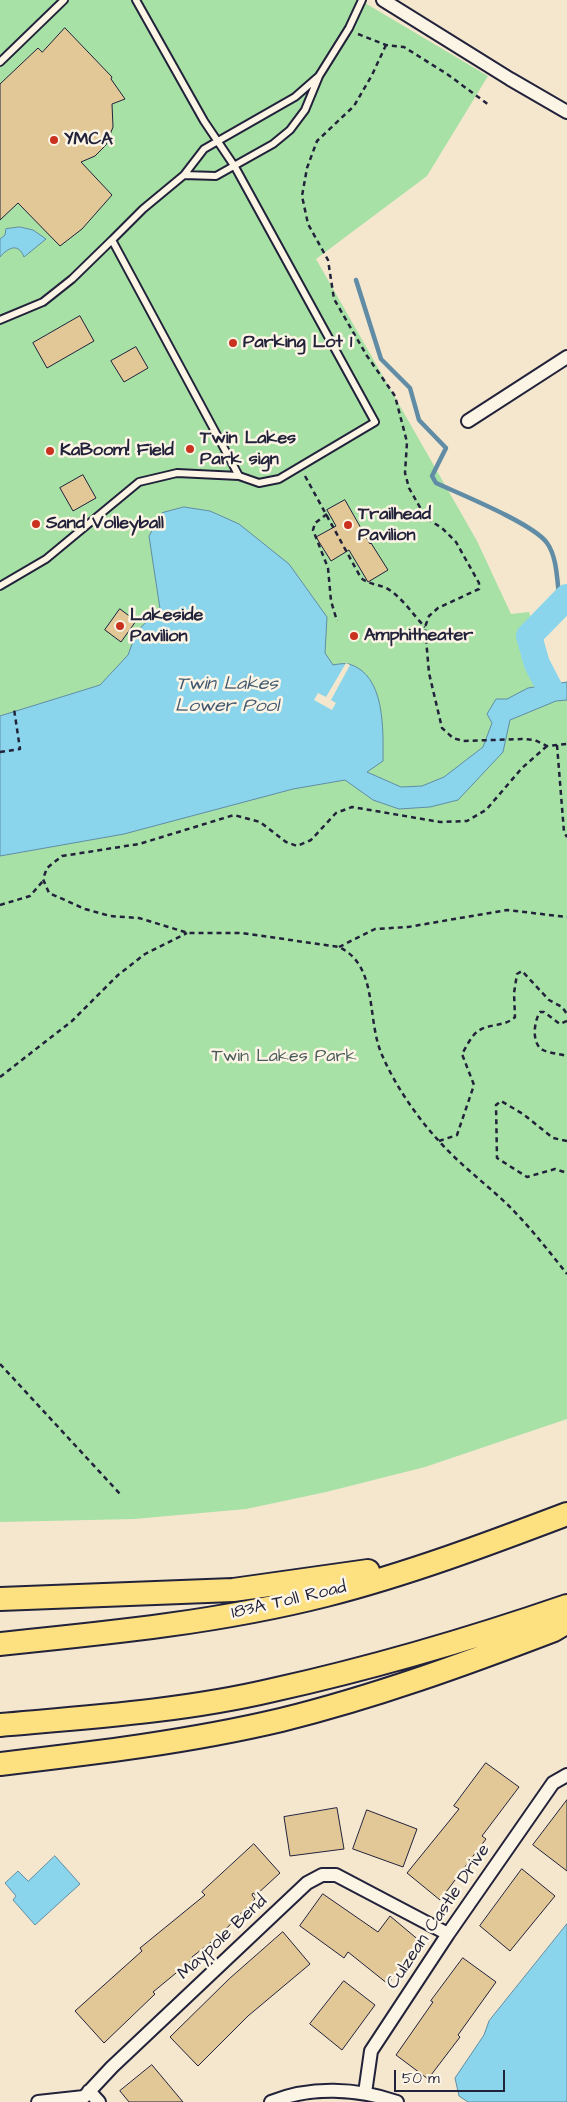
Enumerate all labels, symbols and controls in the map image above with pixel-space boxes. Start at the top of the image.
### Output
place label: YMCA [64,129,113,151]
marker: YMCA [48,134,60,146]
place label: Parking Lot 1 [243,332,352,354]
marker: Parking Lot 1 [227,337,239,349]
place label: Twin Lakes Park sign [200,428,296,470]
place label: KaBoom! Field [60,440,174,462]
marker: Twin Lakes Park sign [184,443,196,455]
marker: KaBoom! Field [44,445,56,457]
place label: Trailhead Pavilion [358,504,431,546]
place label: Sand Volleyball [46,513,164,535]
marker: Sand Volleyball [30,518,42,530]
marker: Trailhead Pavilion [342,519,354,531]
place label: Lakeside Pavilion [130,605,203,648]
marker: Lakeside Pavilion [114,620,126,632]
place label: Amphitheater [364,625,473,647]
marker: Amphitheater [348,630,360,642]
water label: Twin Lakes Lower Pool [175,674,279,718]
park label: Twin Lakes Park [212,1046,356,1068]
street label: 183A Toll Road [229,1577,349,1625]
street label: Culzean Castle Drive [382,1840,496,1994]
street label: Maypole Bend [174,1891,272,1985]
scale bar [397,2060,508,2092]
text: 50 m [402,2068,440,2089]

